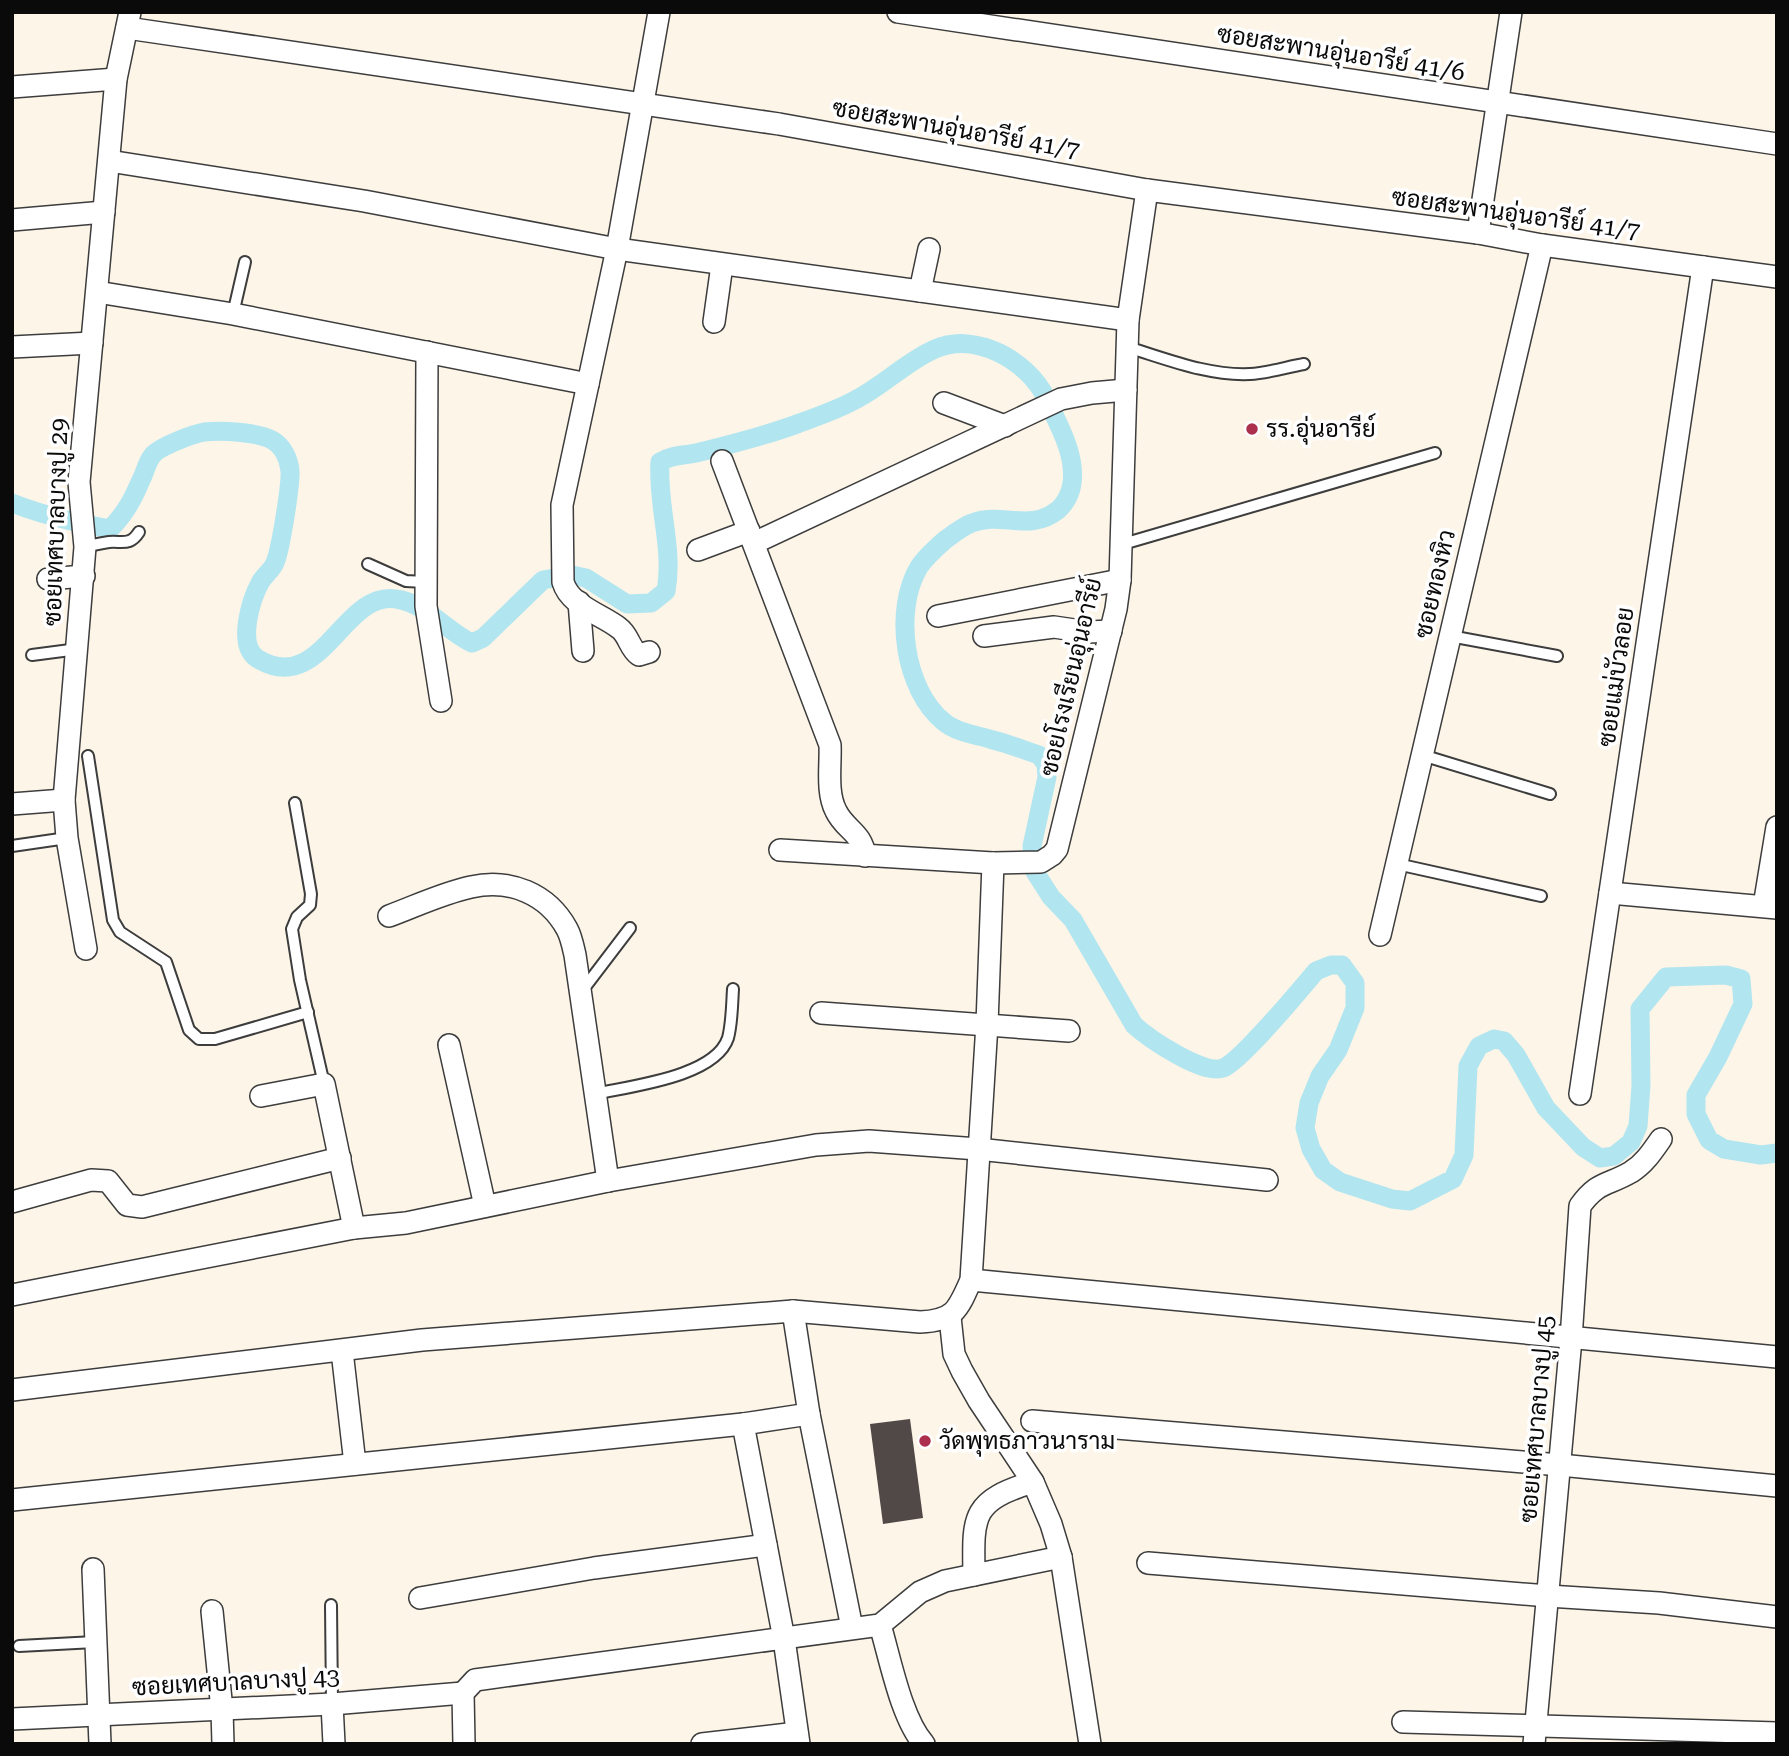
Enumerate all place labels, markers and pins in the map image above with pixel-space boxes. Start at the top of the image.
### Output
place label: รร.อุ่นอารีย์ [1266,413,1376,445]
marker: รร.อุ่นอารีย์ [1244,421,1260,437]
place label: วัดพุทธภาวนาราม [939,1427,1115,1457]
marker: วัดพุทธภาวนาราม [917,1433,933,1449]

